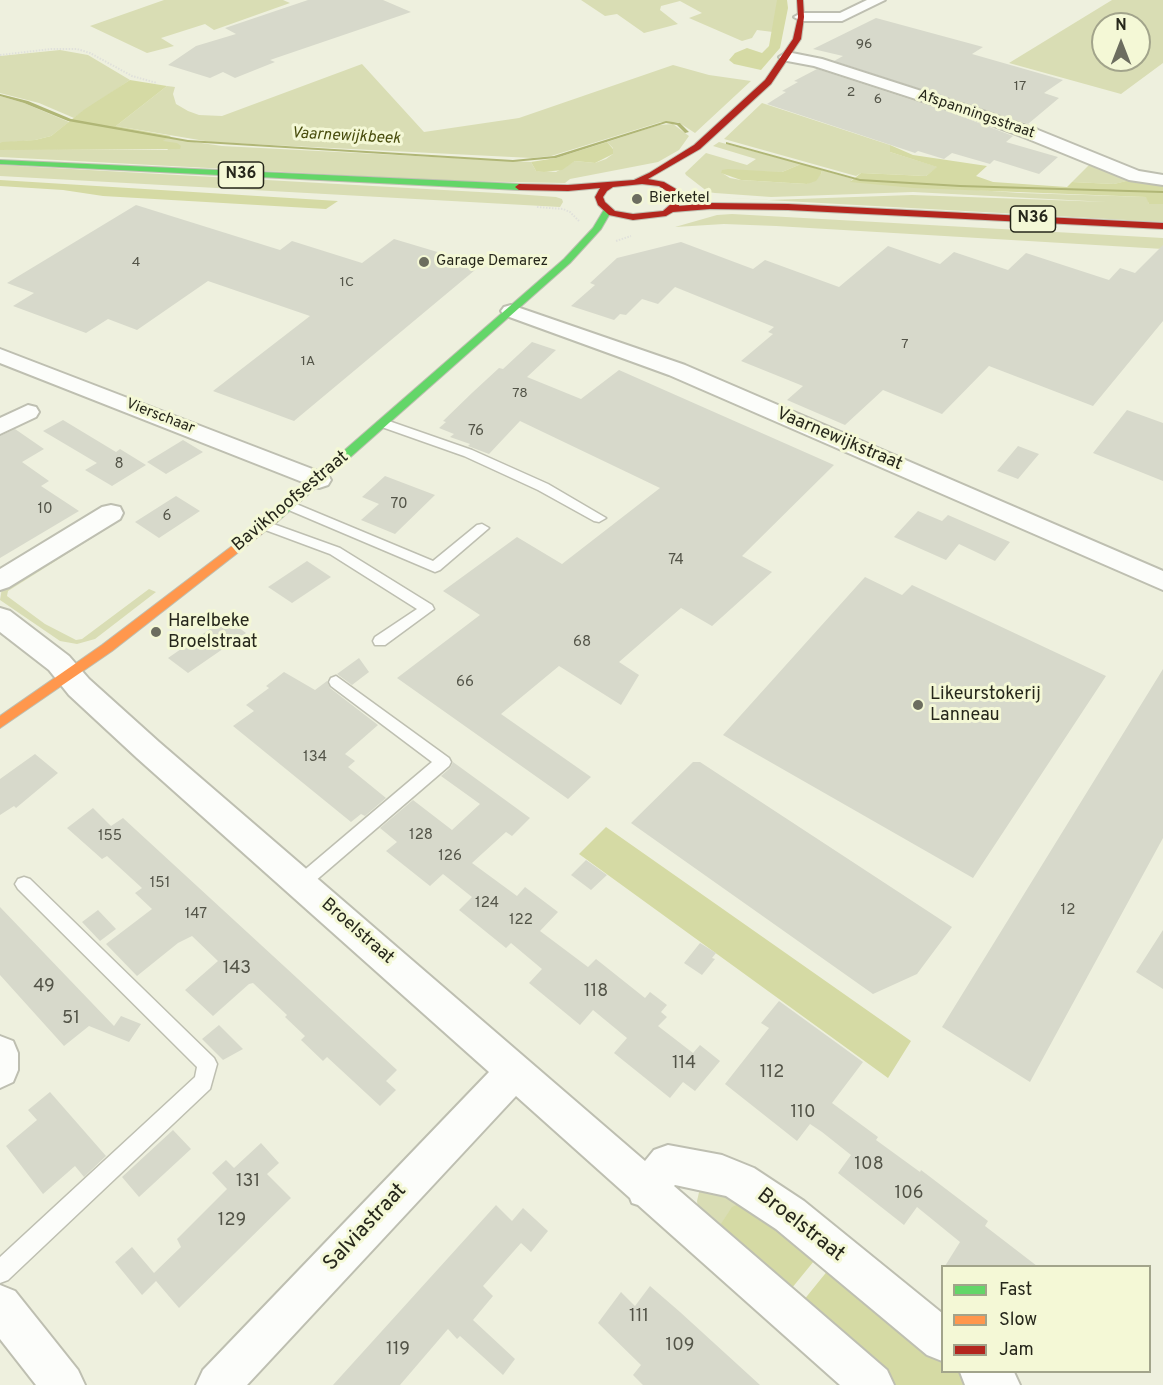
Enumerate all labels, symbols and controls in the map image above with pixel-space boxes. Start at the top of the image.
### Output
north arrow [1091,12,1151,72]
text: N [1115,16,1127,36]
house number: 96 [856,37,872,53]
house number: 17 [1014,79,1026,95]
house number: 2 [847,85,855,101]
street label: Afspanningsstraat [915,87,1037,143]
house number: 6 [874,92,882,108]
water label: Vaarnewijkbeek [291,125,401,149]
road number: N36 [218,162,264,188]
place label: Bierketel [649,190,710,208]
marker: Bierketel [630,192,644,206]
road number: N36 [1010,206,1056,232]
place label: Garage Demarez [436,253,548,271]
house number: 4 [132,255,140,271]
marker: Garage Demarez [417,255,431,269]
house number: 1C [340,275,354,291]
house number: 7 [901,337,909,353]
house number: 1A [301,354,315,370]
house number: 78 [512,386,528,402]
street label: Vierschaar [123,396,197,438]
street label: Vaarnewijkstraat [773,404,905,476]
house number: 76 [468,423,484,441]
street label: Bavikhoofsestraat [228,447,354,557]
house number: 8 [114,456,124,474]
house number: 70 [390,496,408,514]
house number: 10 [37,501,53,519]
house number: 6 [163,508,171,526]
house number: 74 [668,552,684,570]
place label: Harelbeke Broelstraat [168,611,258,654]
marker: Harelbeke Broelstraat [149,625,163,639]
house number: 68 [573,634,591,652]
house number: 66 [456,674,474,692]
place label: Likeurstokerij Lanneau [930,684,1041,726]
marker: Likeurstokerij Lanneau [911,698,925,712]
house number: 134 [303,749,327,767]
house number: 128 [409,827,433,845]
house number: 155 [98,828,122,846]
house number: 126 [438,848,462,866]
house number: 151 [150,875,170,893]
street label: Broelstraat [316,894,398,970]
house number: 124 [475,895,499,913]
house number: 12 [1061,902,1075,920]
house number: 147 [185,906,207,924]
house number: 122 [509,912,533,930]
house number: 143 [223,958,251,980]
house number: 49 [33,976,55,998]
house number: 118 [584,981,608,1003]
house number: 51 [62,1008,80,1030]
house number: 114 [672,1053,696,1075]
house number: 112 [760,1062,784,1084]
house number: 110 [791,1102,815,1124]
house number: 108 [854,1154,884,1176]
house number: 131 [236,1171,260,1193]
street label: Salviastraat [319,1179,413,1277]
house number: 106 [894,1183,924,1205]
street label: Broelstraat [751,1184,849,1268]
house number: 129 [218,1210,246,1232]
legend [941,1265,1151,1373]
text: Fast [999,1279,1032,1302]
house number: 111 [629,1306,649,1328]
text: Slow [999,1309,1037,1332]
house number: 109 [665,1335,695,1357]
house number: 119 [386,1339,410,1361]
text: Jam [999,1339,1034,1362]

